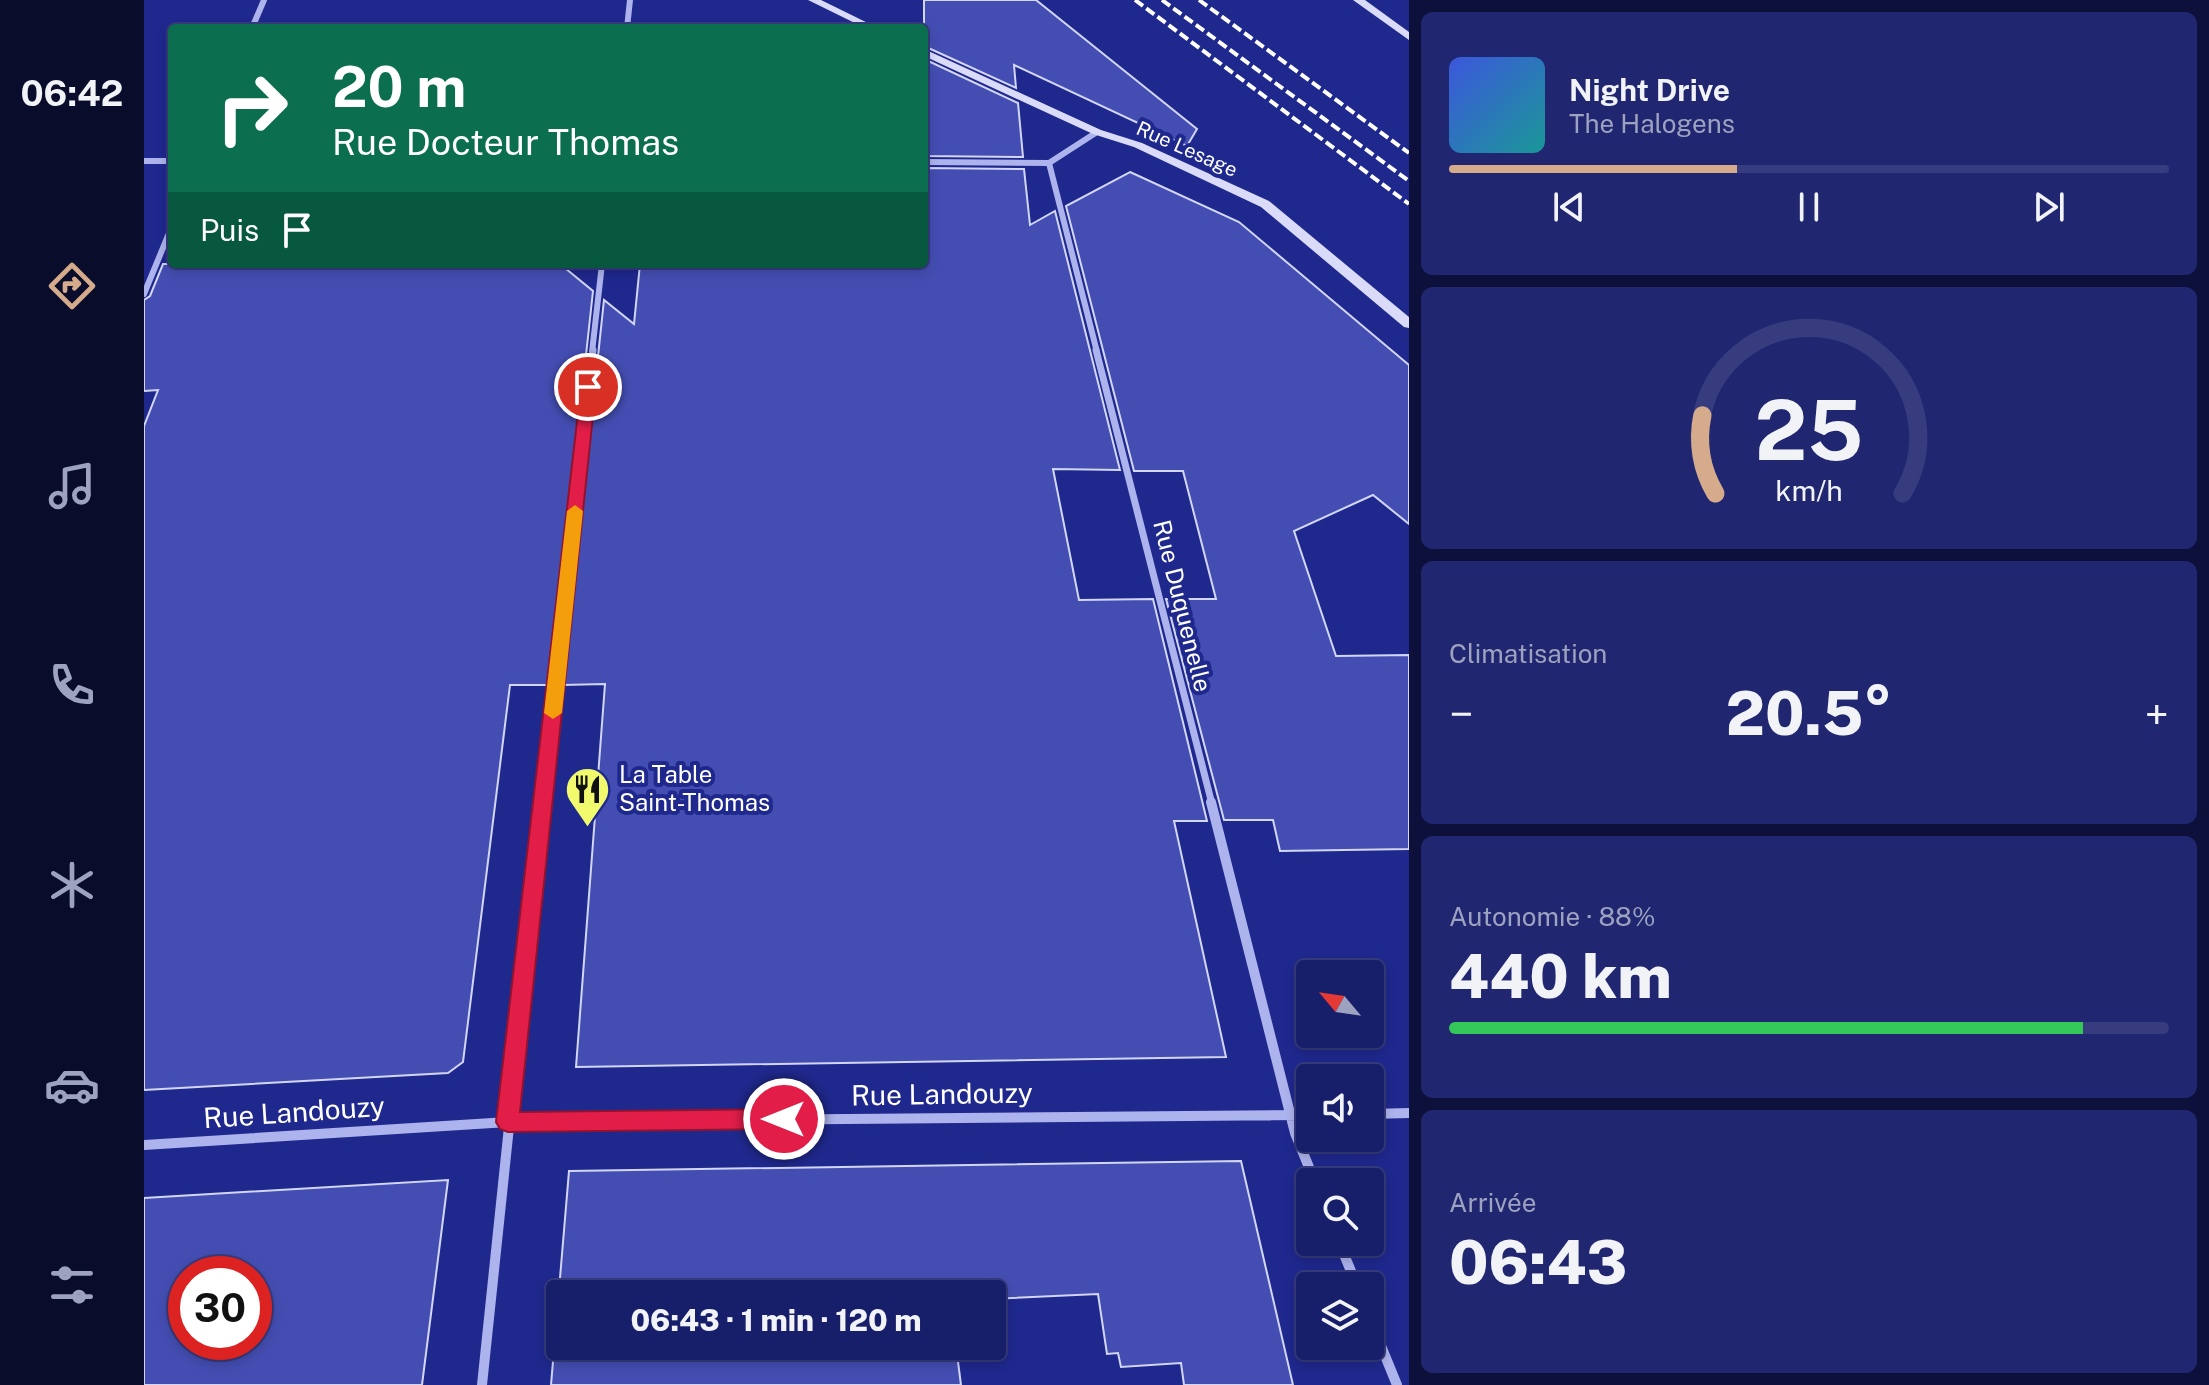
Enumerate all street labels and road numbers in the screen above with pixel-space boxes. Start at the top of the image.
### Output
street label: Rue Lesage [1133,116,1241,182]
street label: Rue Duquenelle [1148,517,1218,695]
street label: Rue Landouzy [851,1075,1033,1112]
street label: Rue Landouzy [202,1089,386,1134]

